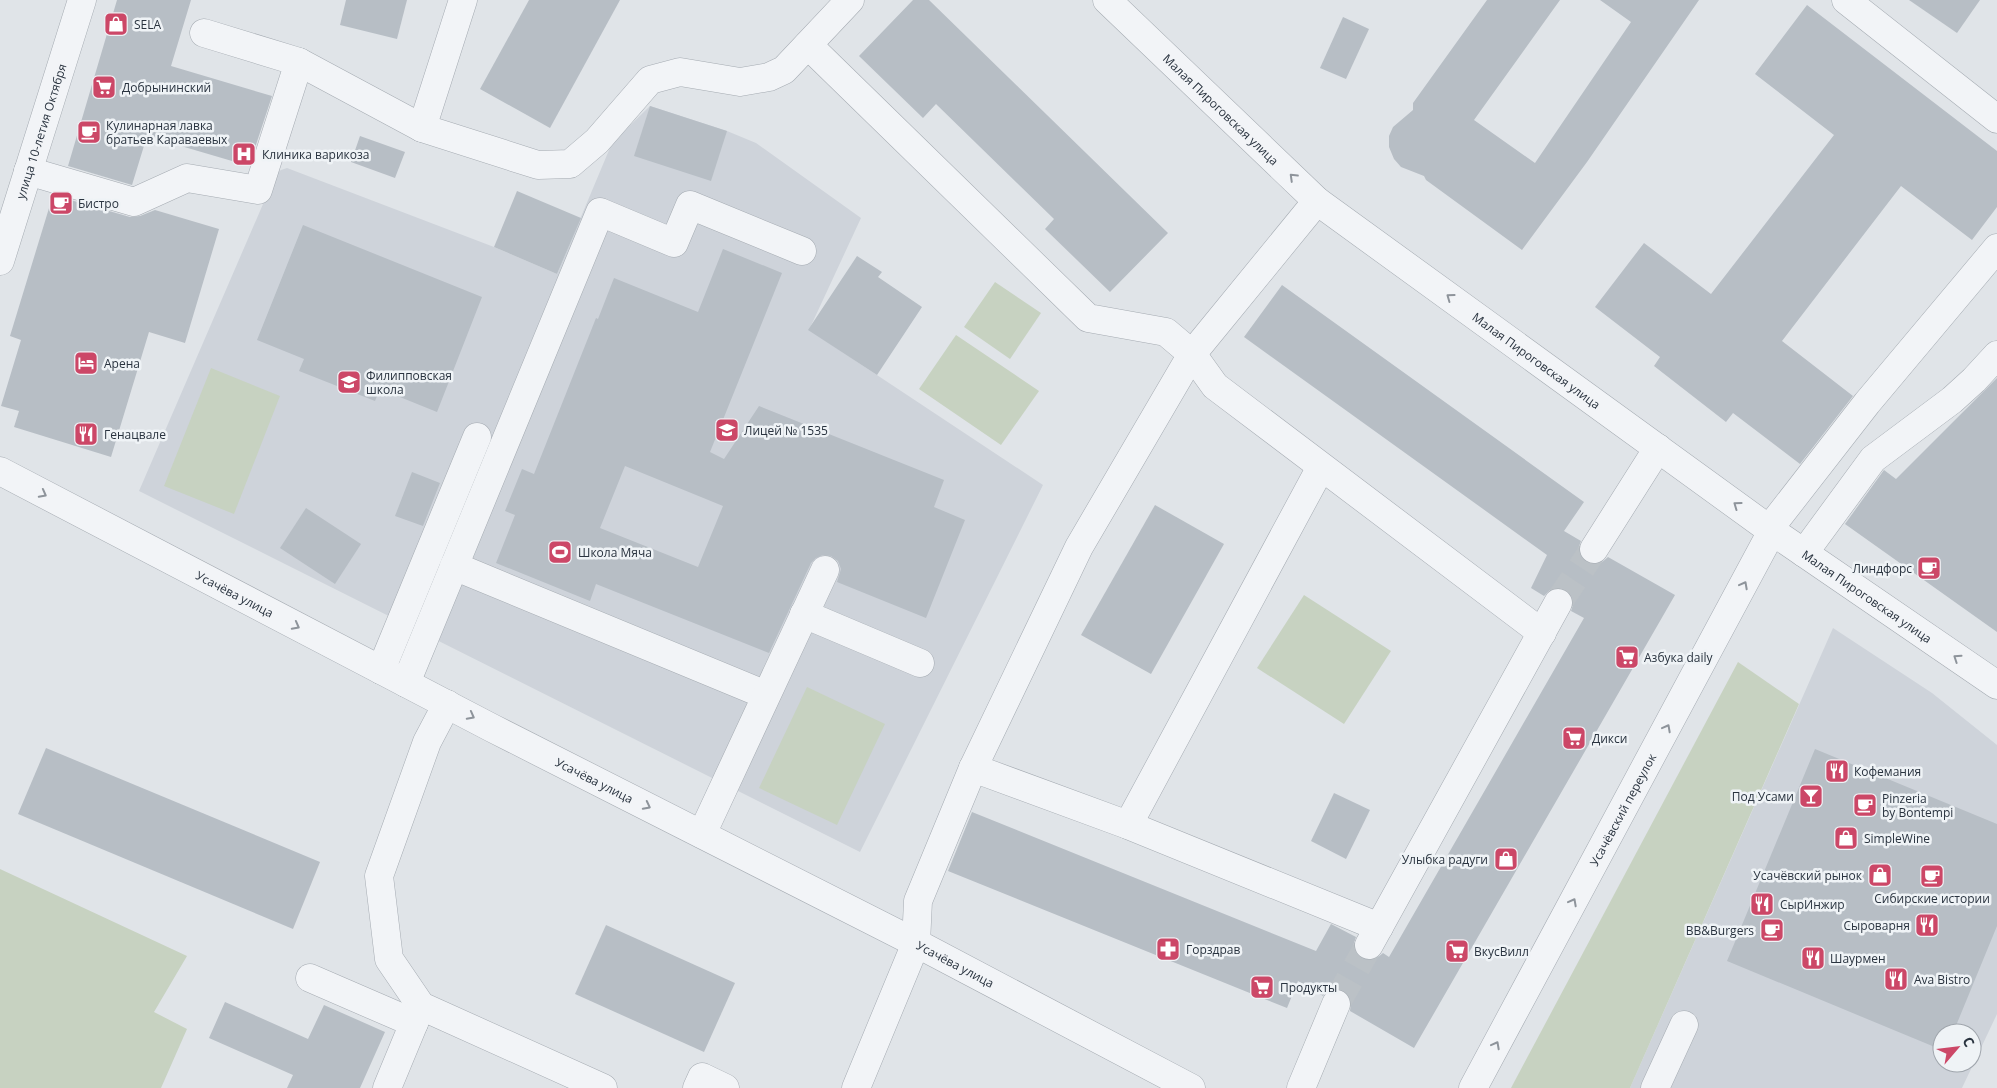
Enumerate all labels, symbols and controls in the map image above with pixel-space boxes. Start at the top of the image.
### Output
shop icon: SELA [103,11,129,37]
place label: SELA [134,16,162,33]
street label: Малая Пироговская улица [1160,50,1283,169]
street label: улица 10-летия Октября [11,61,70,201]
supermarket icon: Добрынинский [91,74,117,100]
place label: Добрынинский [122,79,211,96]
place label: Кулинарная лавка братьев Караваевых [106,117,228,148]
cafe icon: Кулинарная лавка братьев Караваевых [76,119,102,145]
hospital icon: Клиника варикоза [231,141,257,167]
place label: Клиника варикоза [262,146,369,163]
one-way arrow [1289,174,1298,183]
cafe icon: Бистро [48,190,74,216]
place label: Бистро [78,195,119,212]
one-way arrow [1446,294,1455,303]
street label: Малая Пироговская улица [1469,308,1604,412]
hotel icon: Арена [73,350,99,376]
place label: Арена [104,355,140,372]
place label: Филипповская школа [366,367,452,398]
school or university icon: Филипповская школа [336,369,362,395]
school or university icon: Лицей № 1535 [714,417,740,443]
restaurant icon: Генацвале [73,421,99,447]
place label: Лицей № 1535 [744,422,828,439]
place label: Генацвале [104,426,166,443]
one-way arrow [38,488,47,498]
one-way arrow [1734,503,1743,511]
sports icon: Школа Мяча [547,539,573,565]
place label: Школа Мяча [578,544,652,561]
street label: Малая Пироговская улица [1799,546,1935,647]
cafe icon: Линдфорс [1916,555,1942,581]
place label: Линдфорс [1853,560,1912,577]
street label: Усачёва улица [193,566,277,621]
one-way arrow [1737,581,1747,590]
one-way arrow [291,620,300,630]
supermarket icon: Азбука daily [1614,644,1640,670]
place label: Азбука daily [1644,649,1714,666]
one-way arrow [1953,655,1962,664]
one-way arrow [466,710,475,720]
one-way arrow [1661,724,1671,733]
supermarket icon: Дикси [1561,725,1587,751]
place label: Дикси [1592,730,1627,747]
street label: Усачёвский переулок [1585,749,1660,869]
street label: Усачёва улица [553,753,636,807]
restaurant icon: Кофемания [1824,758,1850,784]
place label: Кофемания [1854,763,1921,780]
bar icon: Под Усами [1798,783,1824,809]
place label: Под Усами [1732,788,1794,805]
place label: Pinzeria by Bontempi [1882,790,1953,821]
cafe icon: Pinzeria by Bontempi [1852,792,1878,818]
one-way arrow [642,800,651,810]
shop icon: SimpleWine [1833,825,1859,851]
place label: SimpleWine [1864,830,1930,847]
shop icon: Улыбка радуги [1493,846,1519,872]
place label: Улыбка радуги [1402,851,1488,868]
shop icon: Усачёвский рынок [1867,862,1893,888]
cafe icon: Сибирские истории [1919,863,1945,889]
place label: Усачёвский рынок [1753,867,1863,884]
place label: Сибирские истории [1874,890,1990,907]
restaurant icon: СырИнжир [1749,891,1775,917]
place label: СырИнжир [1780,896,1845,913]
one-way arrow [1567,898,1577,907]
restaurant icon: Сыроварня [1914,912,1940,938]
cafe icon: BB&Burgers [1759,917,1785,943]
place label: Сыроварня [1844,917,1910,934]
place label: BB&Burgers [1686,922,1754,939]
street label: Усачёва улица [914,936,997,991]
pharmacy icon: Горздрав [1155,936,1181,962]
supermarket icon: ВкусВилл [1444,938,1470,964]
place label: Горздрав [1186,941,1241,958]
place label: ВкусВилл [1474,943,1529,960]
restaurant icon: Шаурмен [1800,945,1826,971]
place label: Шаурмен [1830,950,1886,967]
restaurant icon: Ava Bistro [1883,966,1909,992]
place label: Ava Bistro [1914,971,1970,988]
supermarket icon: Продукты [1249,974,1275,1000]
place label: Продукты [1280,979,1337,996]
north arrow [1932,1023,1982,1073]
text: С [1958,1033,1979,1050]
one-way arrow [1490,1041,1500,1050]

